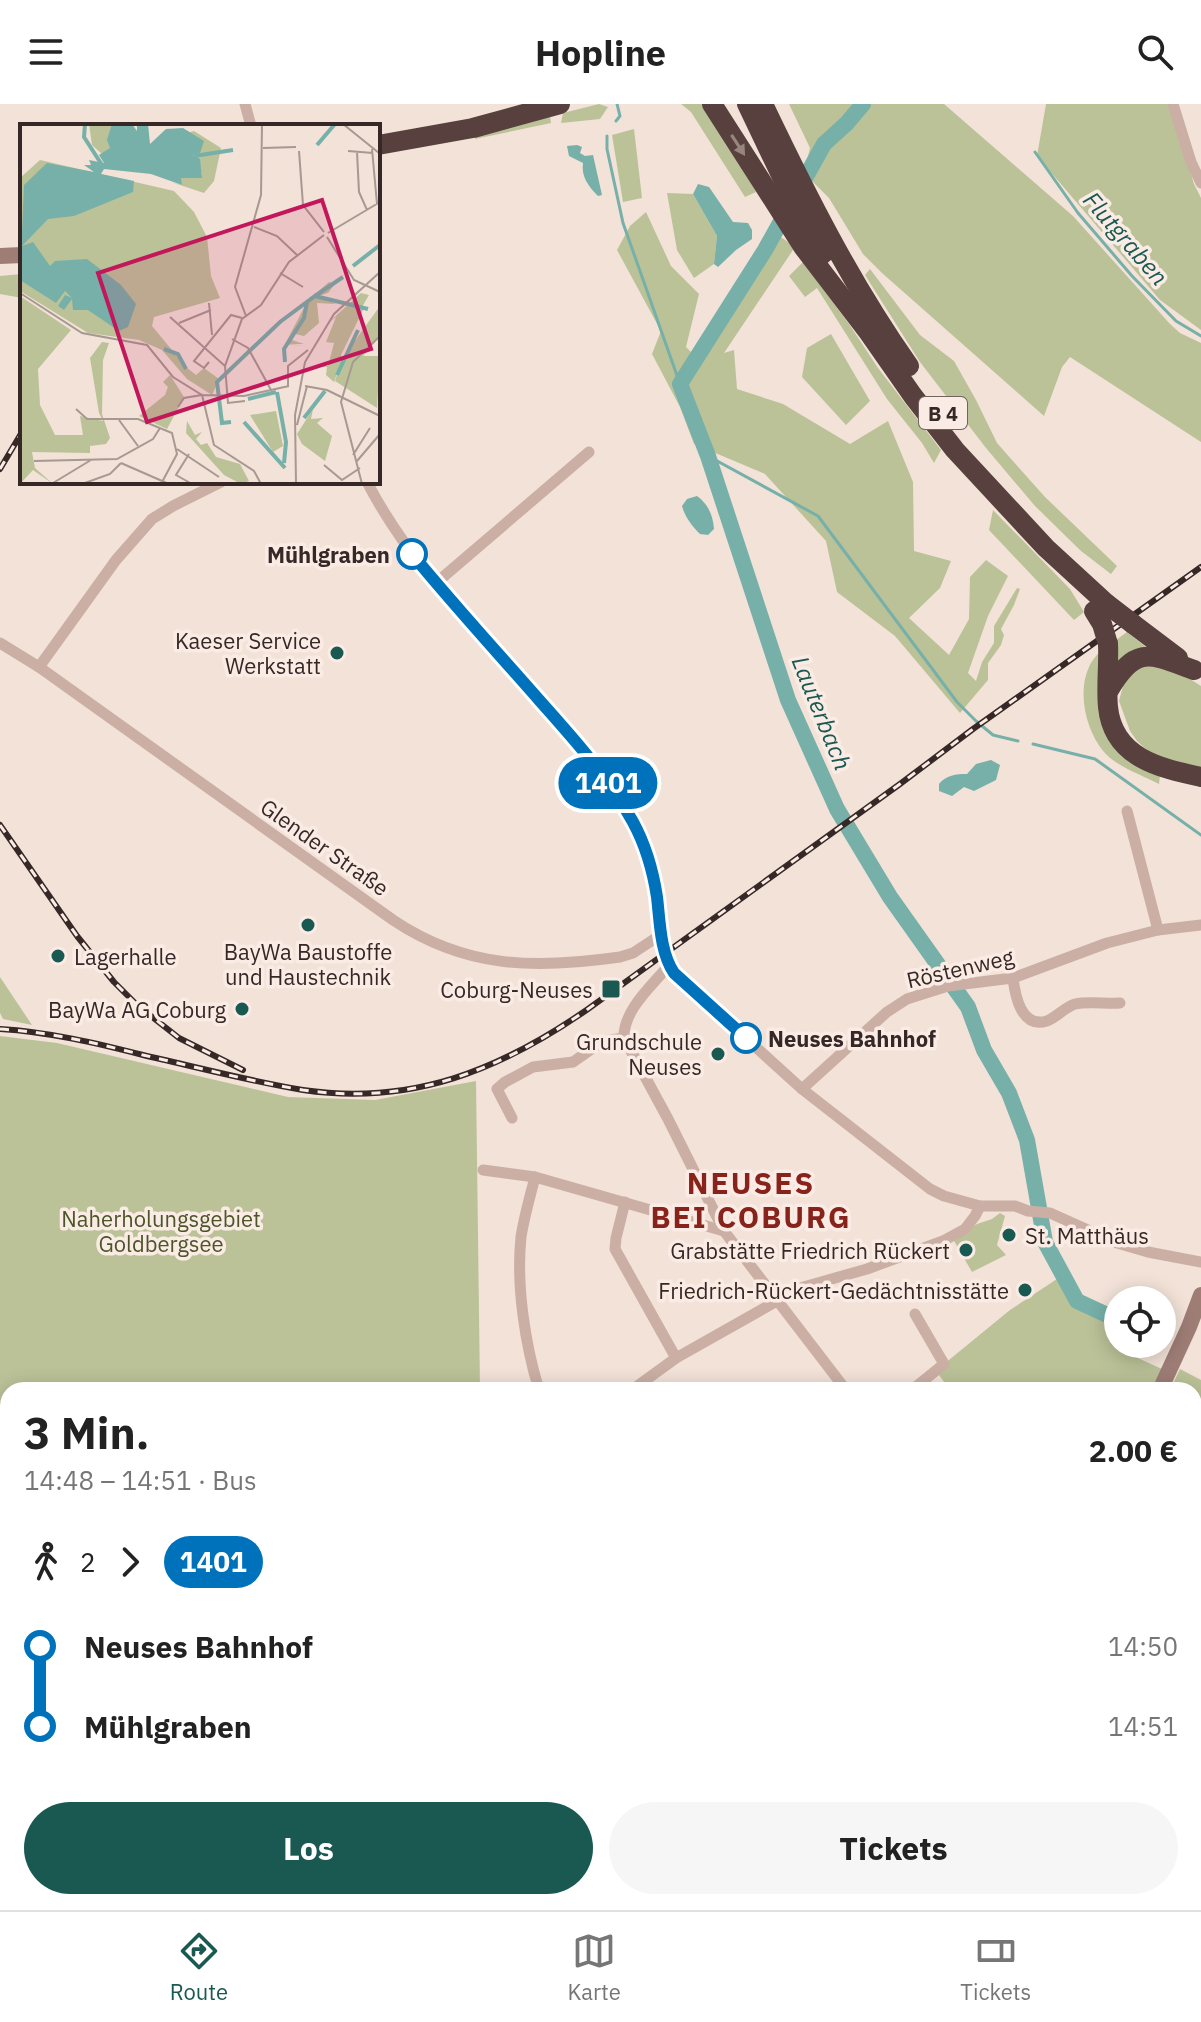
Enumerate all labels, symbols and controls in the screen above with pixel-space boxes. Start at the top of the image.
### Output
text: Hopline [535,29,666,76]
icon: menu [24,30,68,74]
icon: search [1133,30,1177,74]
inset map [20,124,380,484]
one-way arrow [731,134,746,155]
water label: Flutgraben [1076,184,1176,292]
road number: B 4 [919,397,967,429]
marker: Mühlgraben [397,539,427,569]
place label: Mühlgraben [267,540,390,569]
place label: Kaeser Service Werkstatt [175,626,321,680]
marker: Kaeser Service Werkstatt [328,644,346,662]
water label: Lauterbach [785,651,859,775]
line badge: 1401 [552,757,664,809]
text: 1401 [574,764,642,801]
street label: Glender Straße [255,792,395,902]
marker: BayWa Baustoffe und Haustechnik [299,916,317,934]
place label: BayWa Baustoffe und Haustechnik [224,937,392,991]
place label: Lagerhalle [74,942,177,971]
street label: Röstenweg [904,942,1017,994]
marker: Lagerhalle [49,947,67,965]
place label: Coburg-Neuses [440,975,593,1004]
marker: Coburg-Neuses [600,978,622,1000]
place label: BayWa AG Coburg [48,995,226,1024]
marker: BayWa AG Coburg [233,1000,251,1018]
marker: Neuses Bahnhof [731,1023,761,1053]
place label: Neuses Bahnhof [768,1024,936,1053]
place label: Grundschule Neuses [576,1027,702,1081]
marker: Grundschule Neuses [709,1045,727,1063]
district label: NEUSES BEI COBURG [650,1163,852,1236]
park label: Naherholungsgebiet Goldbergsee [61,1204,261,1258]
place label: St. Matthäus [1025,1221,1149,1250]
marker: St. Matthäus [1000,1226,1018,1244]
place label: Grabstätte Friedrich Rückert [670,1236,950,1265]
marker: Grabstätte Friedrich Rückert [957,1241,975,1259]
place label: Friedrich-Rückert-Gedächtnisstätte [658,1276,1009,1305]
marker: Friedrich-Rückert-Gedächtnisstätte [1016,1281,1034,1299]
map controls [1104,1286,1176,1358]
button: locate [1104,1286,1176,1358]
text: 3 Min. [24,1404,149,1461]
text: 2.00 € [1089,1431,1178,1470]
text: 14:48 – 14:51 · Bus [24,1463,257,1497]
icon: walk [24,1540,68,1584]
icon: forward [108,1540,152,1584]
text: 1401 [180,1543,247,1580]
text: 2 [80,1545,96,1579]
text: Neuses Bahnhof [84,1627,313,1666]
text: 14:50 [1108,1629,1178,1663]
text: Mühlgraben [84,1707,252,1746]
text: 14:51 [1108,1709,1178,1743]
button: Los [24,1802,593,1894]
button: Tickets [609,1802,1178,1894]
tab: Route [170,1929,228,2006]
tab: Karte [568,1929,621,2006]
tab: Tickets [960,1929,1031,2006]

